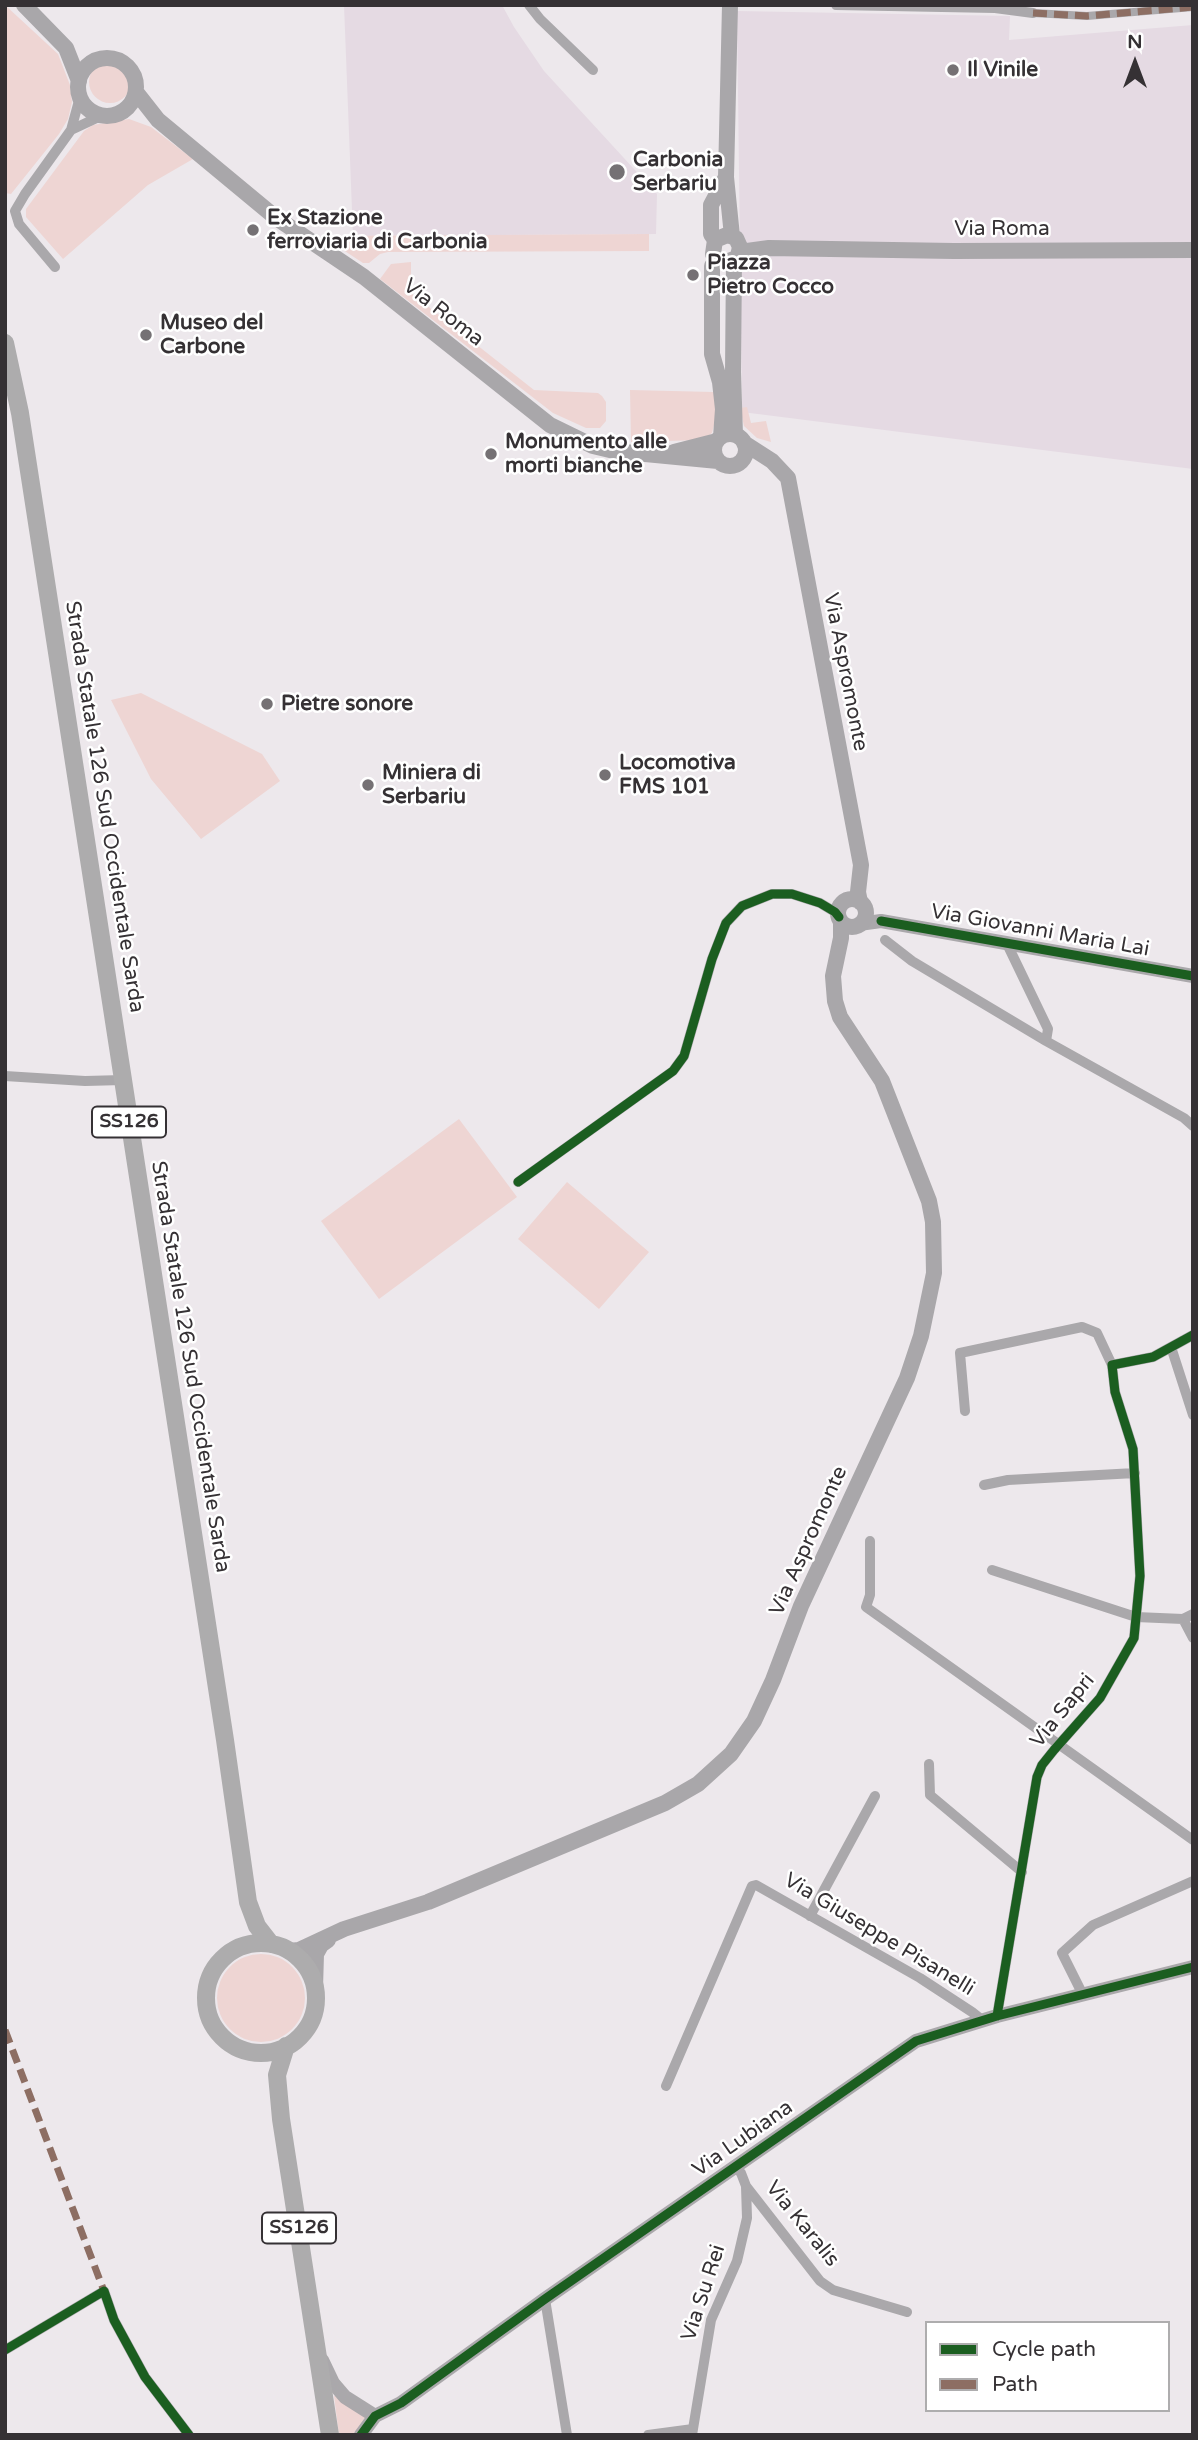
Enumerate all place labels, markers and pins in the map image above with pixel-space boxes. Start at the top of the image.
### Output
place label: Il Vinile [967,57,1038,83]
marker: Il Vinile [945,62,961,78]
place label: Carbonia Serbariu [633,147,723,197]
marker: Carbonia Serbariu [607,162,627,182]
place label: Ex Stazione ferroviaria di Carbonia [267,205,488,255]
marker: Ex Stazione ferroviaria di Carbonia [245,222,261,238]
place label: Piazza Pietro Cocco [707,250,834,300]
marker: Piazza Pietro Cocco [685,267,701,283]
place label: Museo del Carbone [160,310,263,360]
marker: Museo del Carbone [138,327,154,343]
place label: Monumento alle morti bianche [505,429,667,479]
marker: Monumento alle morti bianche [483,446,499,462]
place label: Pietre sonore [281,691,413,717]
marker: Pietre sonore [259,696,275,712]
place label: Locomotiva FMS 101 [619,750,736,800]
place label: Miniera di Serbariu [382,760,481,810]
marker: Locomotiva FMS 101 [597,767,613,783]
marker: Miniera di Serbariu [360,777,376,793]

